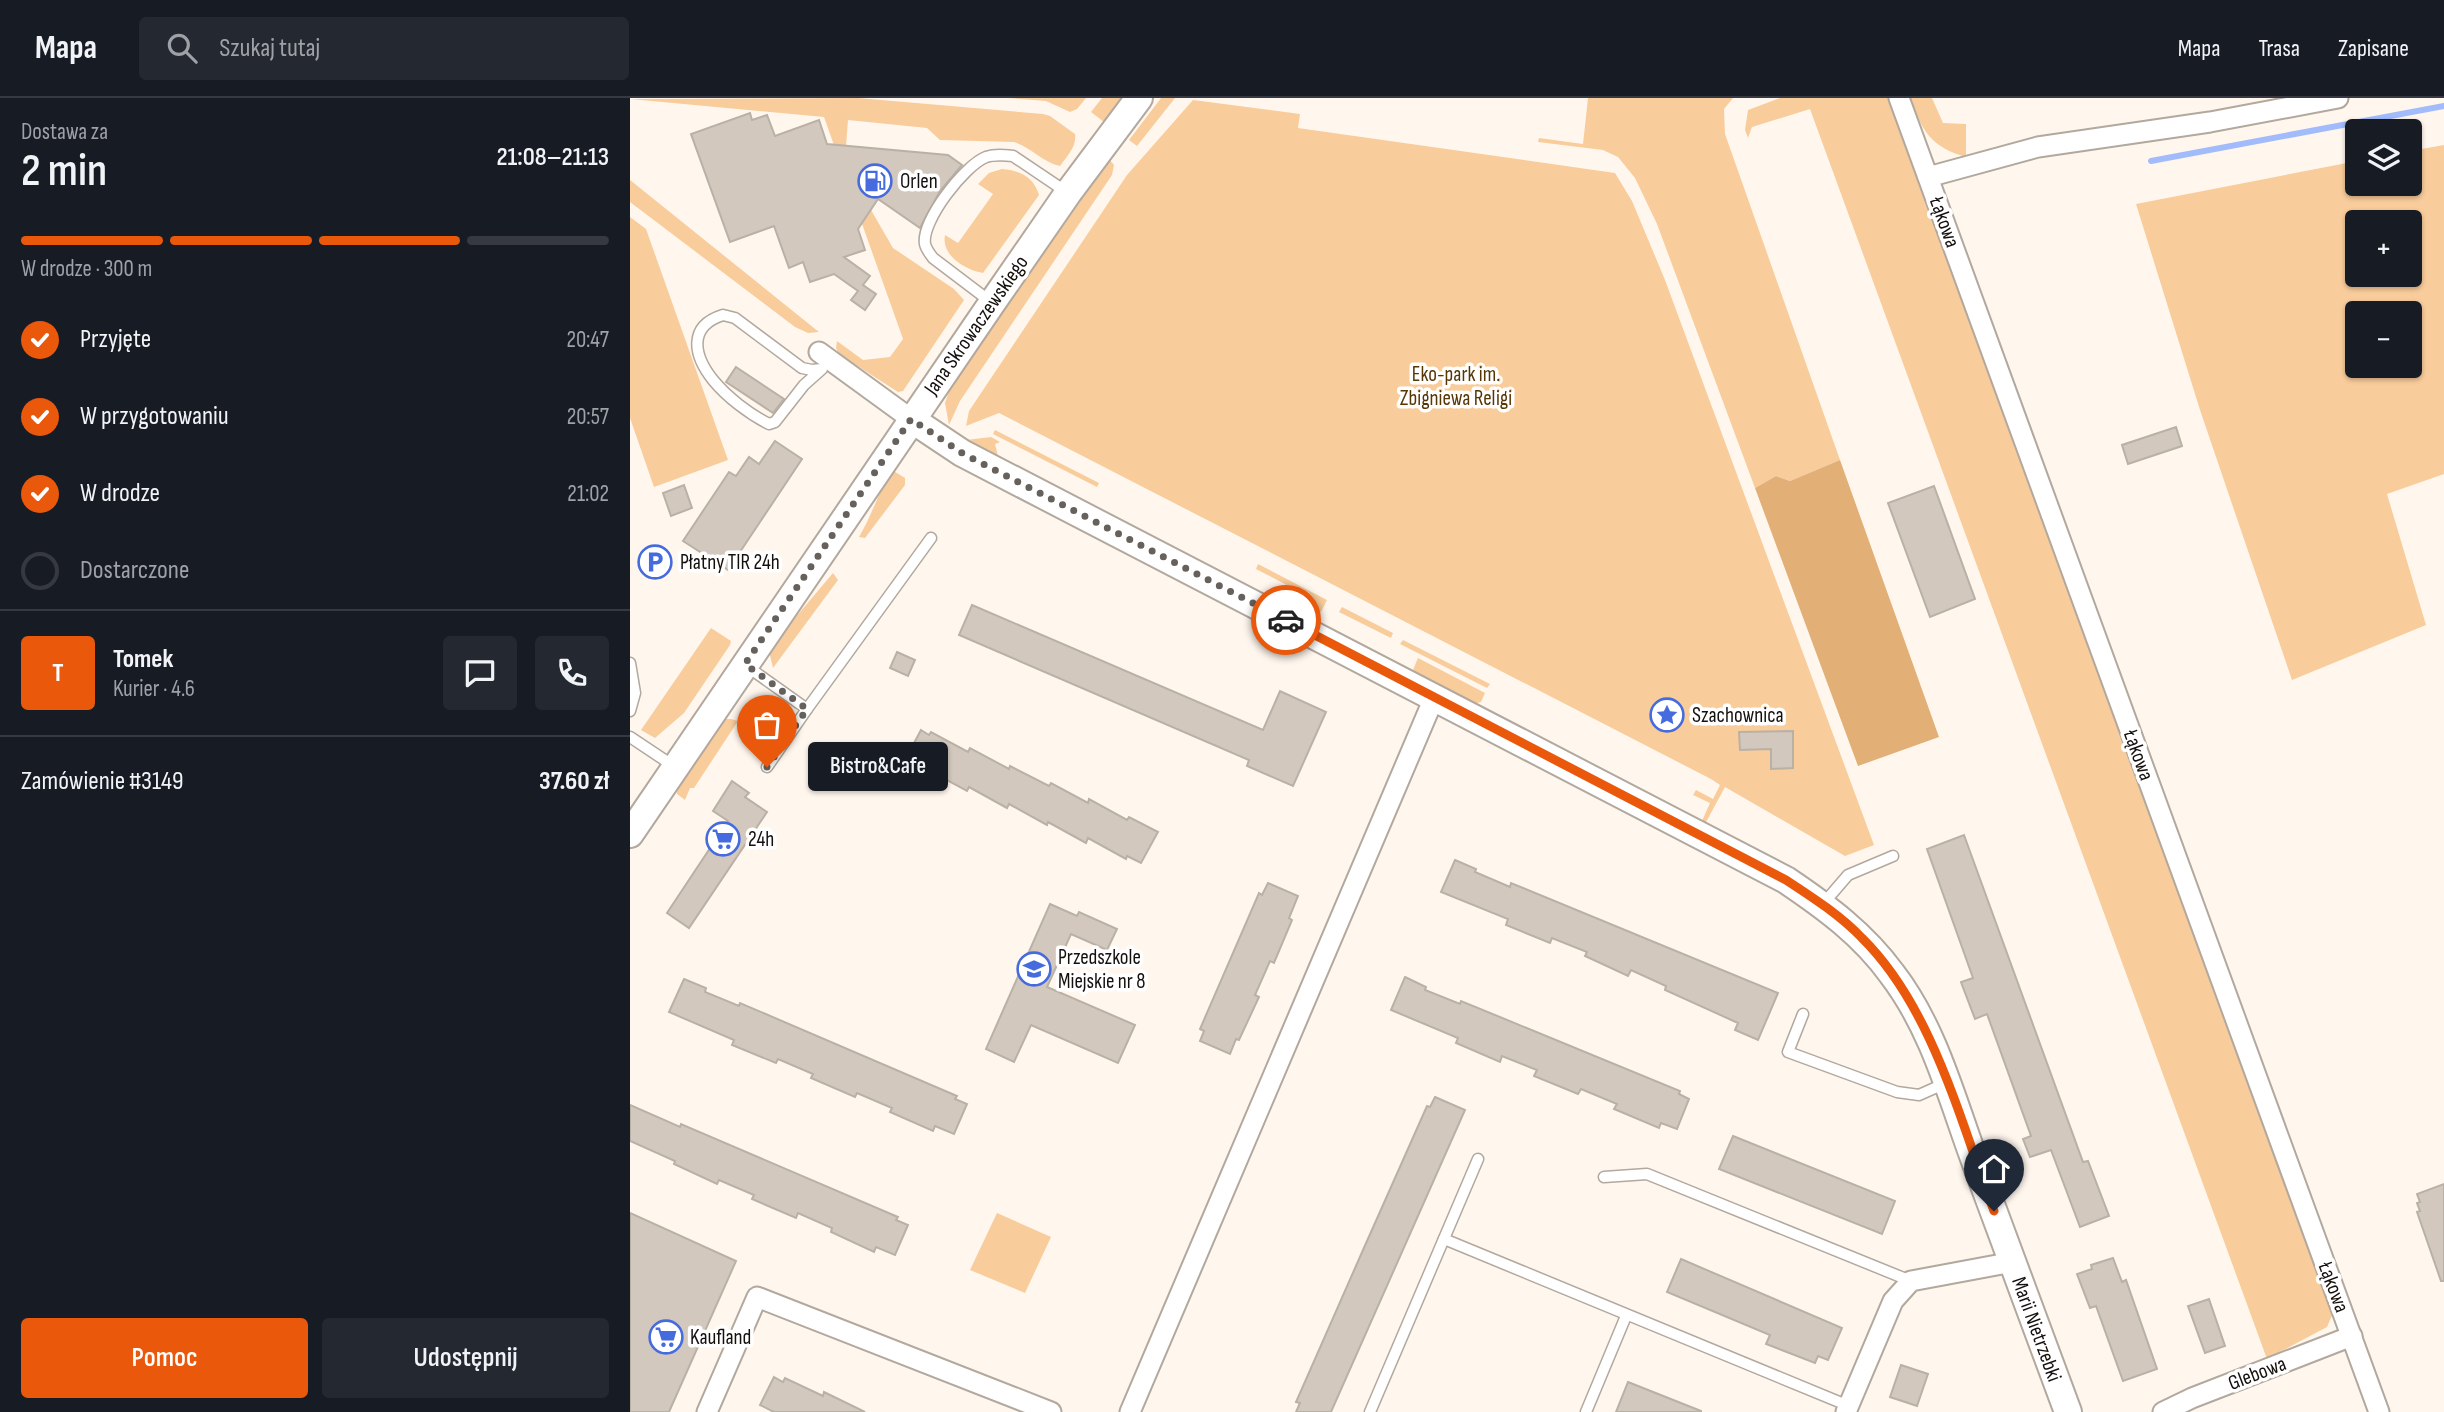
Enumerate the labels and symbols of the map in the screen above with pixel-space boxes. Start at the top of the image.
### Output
fuel station icon: Orlen [856,162,894,200]
place label: Orlen [900,169,938,194]
street label: Łąkowa [1924,193,1965,251]
street label: Jana Skrowaczewskiego [918,251,1034,401]
park label: Eko-park im. Zbigniewa Religi [1400,362,1512,411]
parking icon: Płatny TIR 24h [636,543,674,581]
place label: Płatny TIR 24h [680,550,780,575]
courier [1251,585,1321,655]
pin [737,695,797,767]
place icon: Szachownica [1648,696,1686,734]
place label: Szachownica [1692,703,1783,728]
street label: Łąkowa [2118,726,2159,784]
callout: Bistro&Cafe [809,742,949,792]
supermarket icon: 24h [704,820,742,858]
place label: 24h [748,827,774,852]
place label: Przedszkole Miejskie nr 8 [1058,945,1145,994]
school or university icon: Przedszkole Miejskie nr 8 [1015,950,1053,988]
pin [1964,1139,2024,1211]
street label: Łąkowa [2312,1258,2354,1316]
street label: Marii Nietrzebki [2006,1273,2067,1385]
supermarket icon: Kaufland [647,1318,685,1356]
place label: Kaufland [690,1325,751,1350]
street label: Glebowa [2225,1351,2290,1396]

